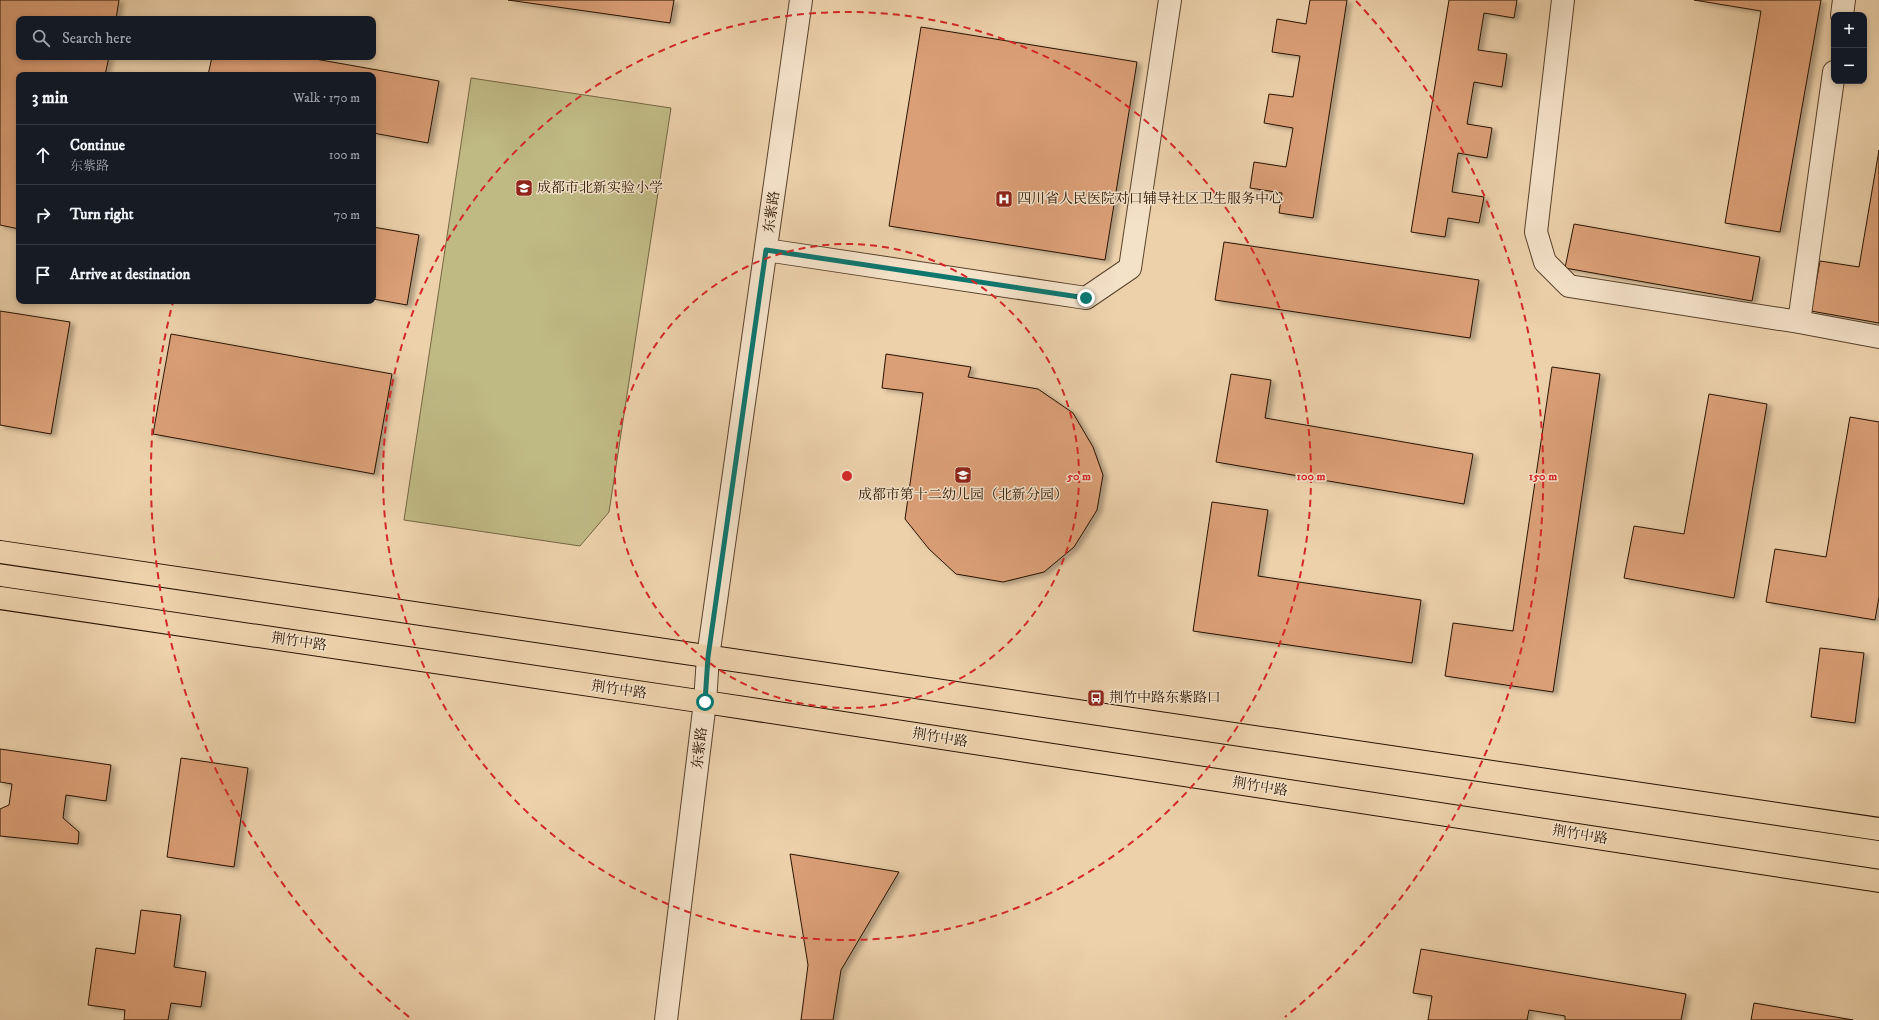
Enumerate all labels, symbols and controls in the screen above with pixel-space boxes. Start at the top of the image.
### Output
map controls [1831,12,1867,84]
button: + [1831,12,1867,48]
search box [16,16,376,60]
icon: search [30,27,52,49]
text: Search here [62,29,131,48]
button: − [1831,48,1867,84]
text: 3 min [32,87,68,109]
text: Walk · 170 m [293,90,360,106]
text: Continue [70,136,125,155]
icon: ahead [32,144,54,166]
text: 100 m [329,147,360,163]
text: 东紫路 [70,158,109,174]
school or university icon: 成都市北新实验小学 [514,178,534,198]
place label: 成都市北新实验小学 [537,179,663,197]
hospital icon: 四川省人民医院对口辅导社区卫生服务中心 [994,189,1014,209]
street label: 东紫路 [760,190,784,234]
place label: 四川省人民医院对口辅导社区卫生服务中心 [1017,190,1283,208]
icon: right [32,204,54,226]
text: Turn right [70,205,133,224]
text: 70 m [334,207,360,223]
icon: arrive [32,264,54,286]
text: Arrive at destination [70,265,190,284]
route end [1077,289,1095,307]
school or university icon: 成都市第十二幼儿园（北新分园） [953,465,973,485]
centre of rings [840,469,854,483]
text: 50 m [1066,469,1091,484]
text: 100 m [1297,469,1325,484]
text: 150 m [1529,469,1557,484]
place label: 成都市第十二幼儿园（北新分园） [858,486,1068,504]
street label: 荆竹中路 [270,629,328,655]
street label: 荆竹中路 [590,677,648,703]
bus stop icon: 荆竹中路东紫路口 [1086,688,1106,708]
place label: 荆竹中路东紫路口 [1109,689,1221,707]
route start [696,693,714,711]
street label: 荆竹中路 [911,725,969,751]
street label: 东紫路 [689,726,711,770]
street label: 荆竹中路 [1231,774,1289,800]
street label: 荆竹中路 [1551,822,1609,848]

